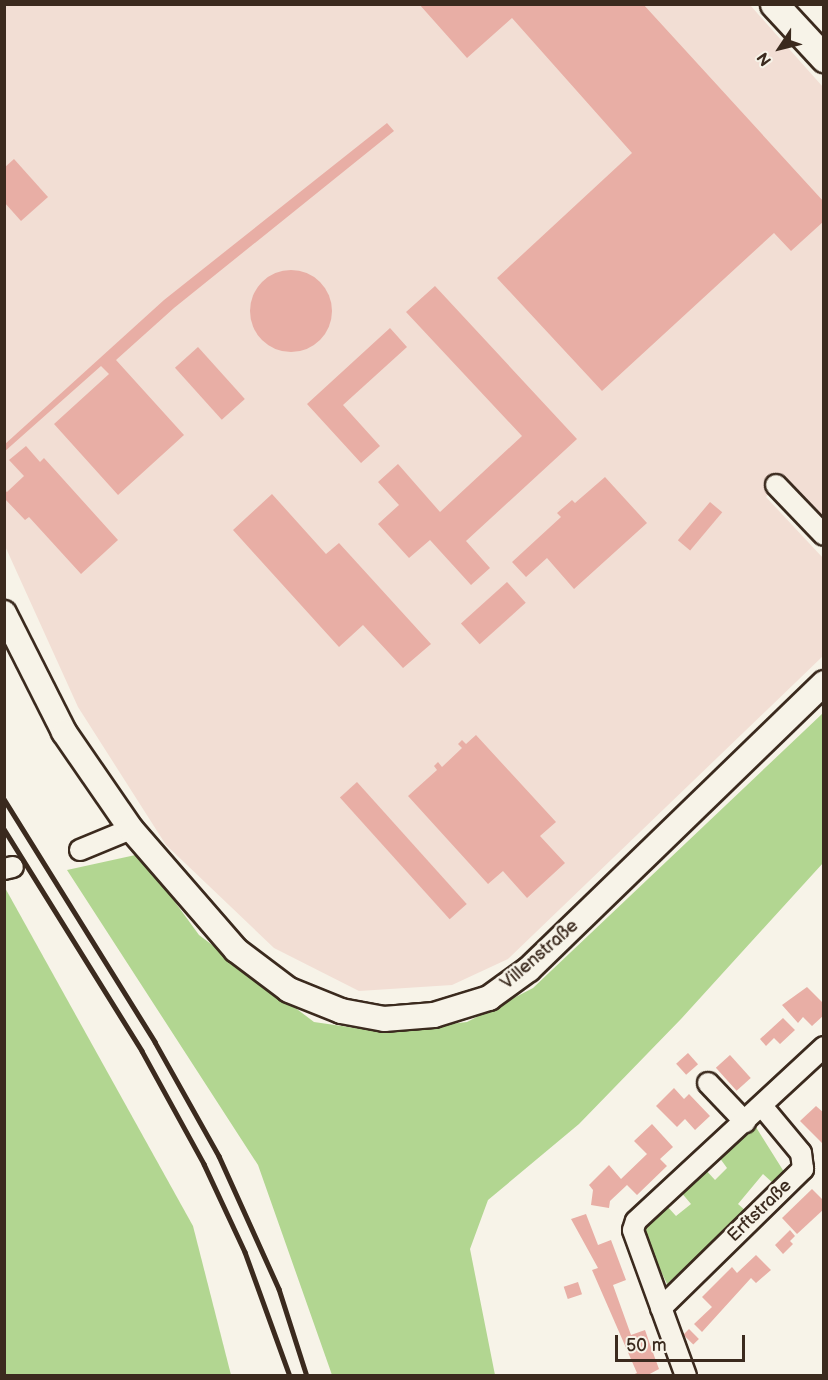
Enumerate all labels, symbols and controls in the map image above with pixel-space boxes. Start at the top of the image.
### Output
north arrow [750,18,810,78]
text: N [754,48,776,69]
street label: Villenstraße [497,916,583,994]
street label: Erftstraße [723,1175,797,1247]
scale bar [618,1323,748,1361]
text: 50 m [626,1335,667,1356]

